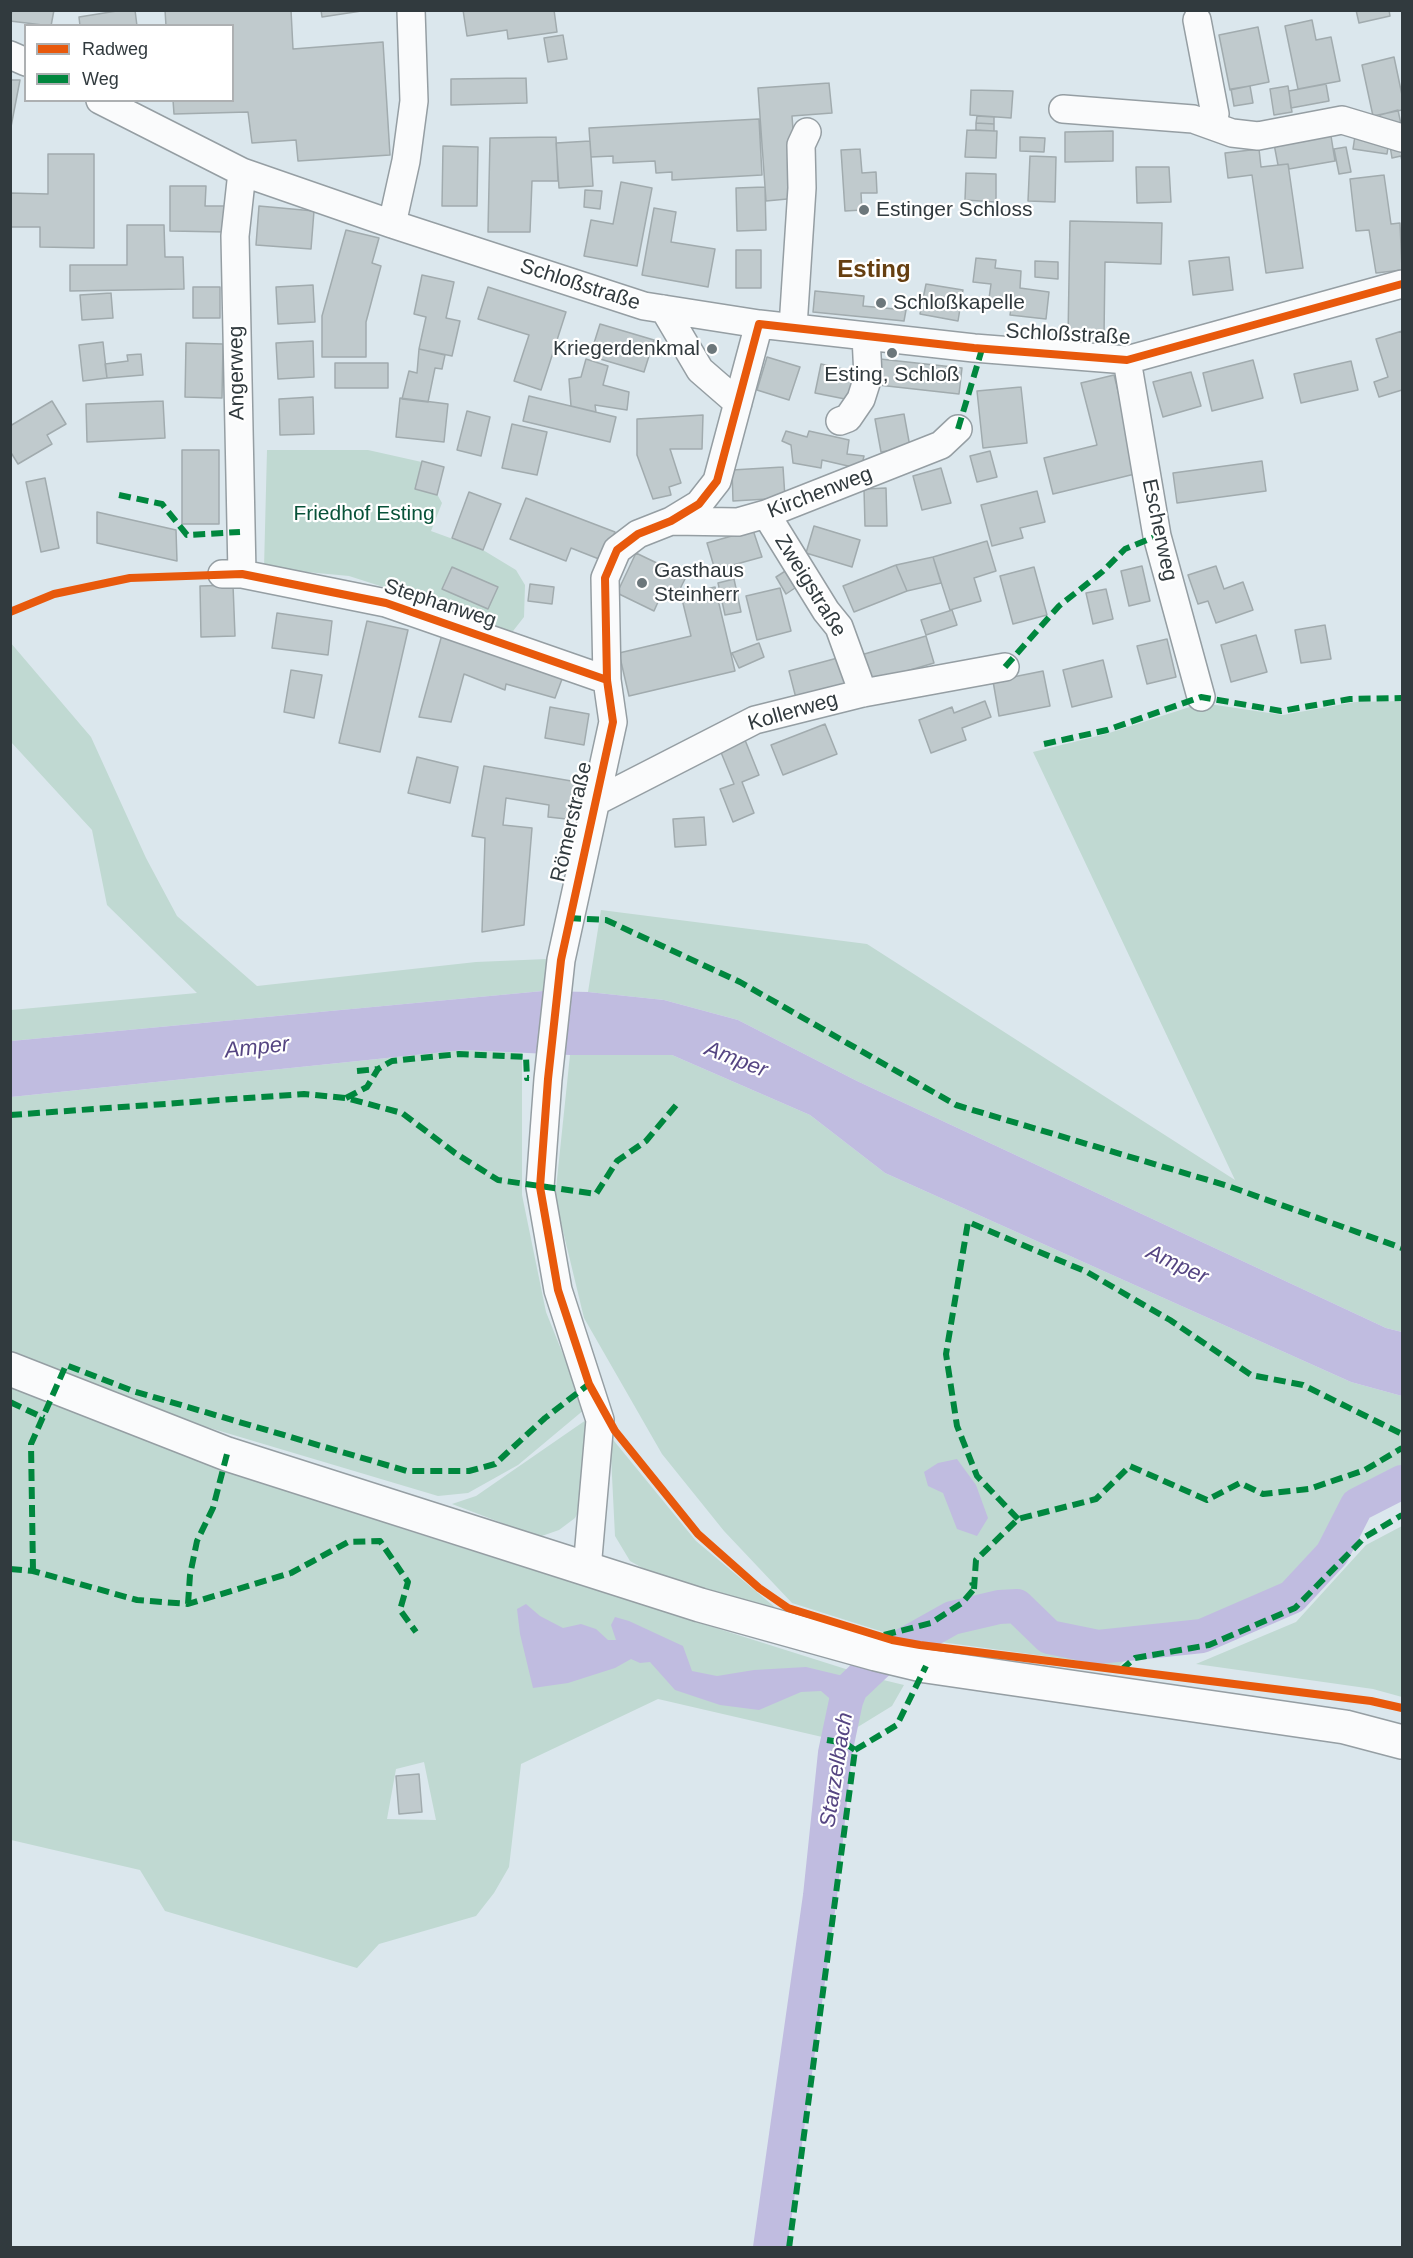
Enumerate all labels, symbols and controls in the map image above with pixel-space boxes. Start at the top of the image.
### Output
legend [24,24,234,102]
text: Radweg [82,39,148,59]
text: Weg [82,69,119,89]
place label: Estinger Schloss [876,197,1032,223]
marker: Estinger Schloss [857,203,871,217]
street label: Schloßstraße [517,254,643,316]
district label: Esting [837,256,911,284]
place label: Schloßkapelle [893,290,1025,316]
marker: Schloßkapelle [874,296,888,310]
street label: Schloßstraße [1005,319,1131,351]
street label: Angerweg [224,326,250,420]
place label: Kriegerdenkmal [553,336,700,362]
marker: Kriegerdenkmal [705,342,719,356]
marker: Esting, Schloß [885,346,899,360]
place label: Esting, Schloß [824,362,960,388]
street label: Kirchenweg [764,462,876,524]
street label: Escherweg [1136,477,1182,583]
park label: Friedhof Esting [293,501,435,527]
street label: Zweigstraße [769,530,851,642]
place label: Gasthaus Steinherr [654,558,744,608]
street label: Stephanweg [381,574,499,634]
marker: Gasthaus Steinherr [635,576,649,590]
street label: Kollerweg [745,687,841,737]
street label: Römerstraße [546,759,598,885]
water label: Amper [223,1031,291,1065]
water label: Amper [701,1036,771,1084]
water label: Amper [1142,1239,1212,1291]
water label: Starzelbach [815,1711,859,1829]

